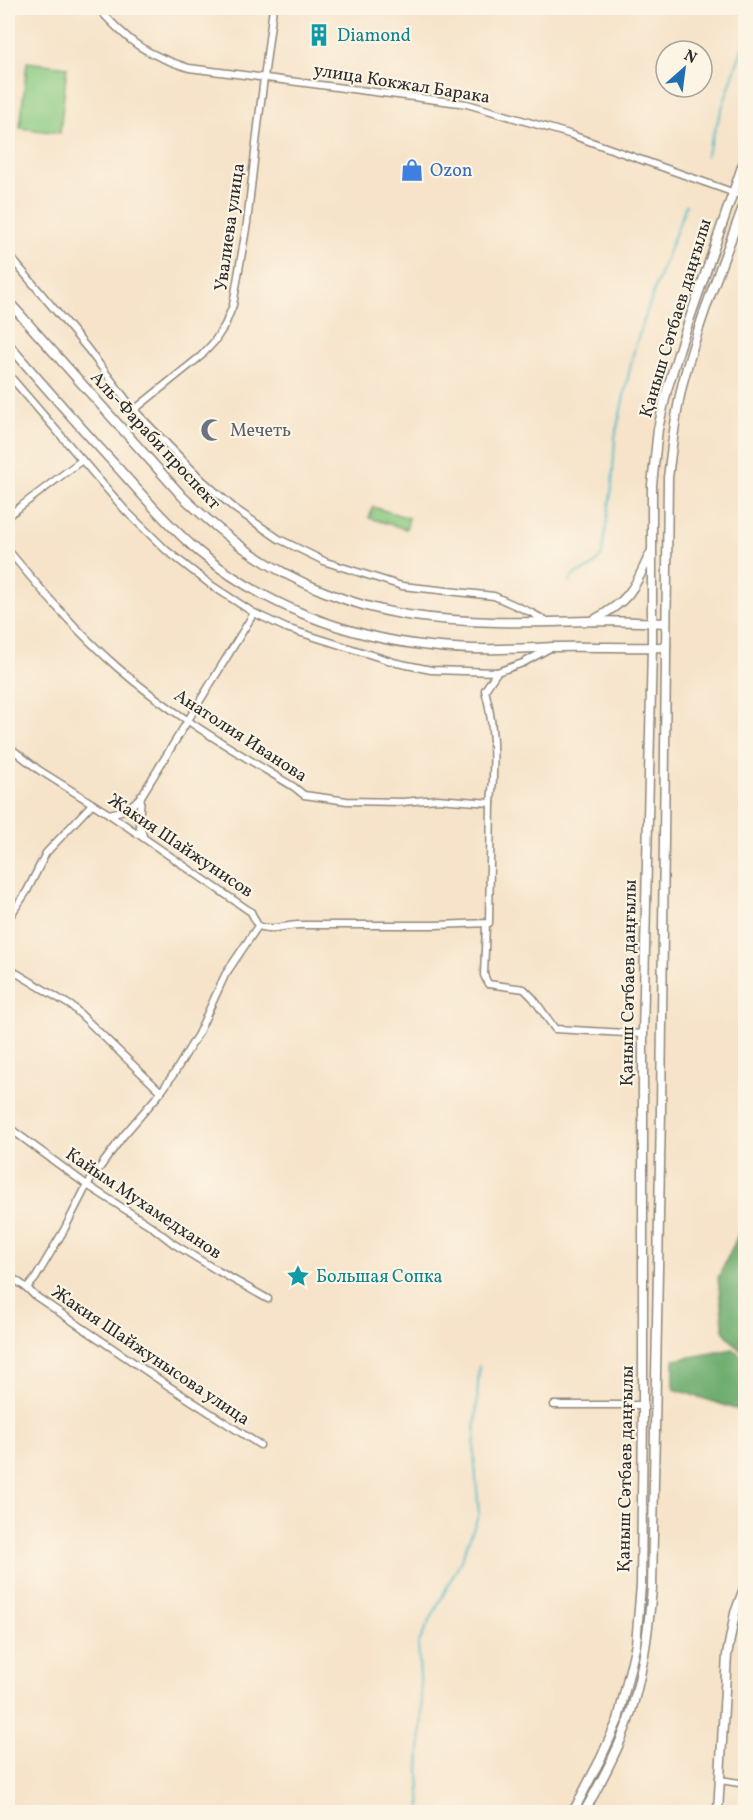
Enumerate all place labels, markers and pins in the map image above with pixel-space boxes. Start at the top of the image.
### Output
building icon: Diamond [306,22,332,48]
place label: Diamond [337,24,411,49]
shop icon: Ozon [399,157,425,183]
place label: Ozon [430,159,473,184]
mosque icon: Мечеть [199,417,225,443]
place label: Мечеть [230,419,291,444]
place icon: Большая Сопка [285,1263,311,1289]
place label: Большая Сопка [316,1265,443,1290]

